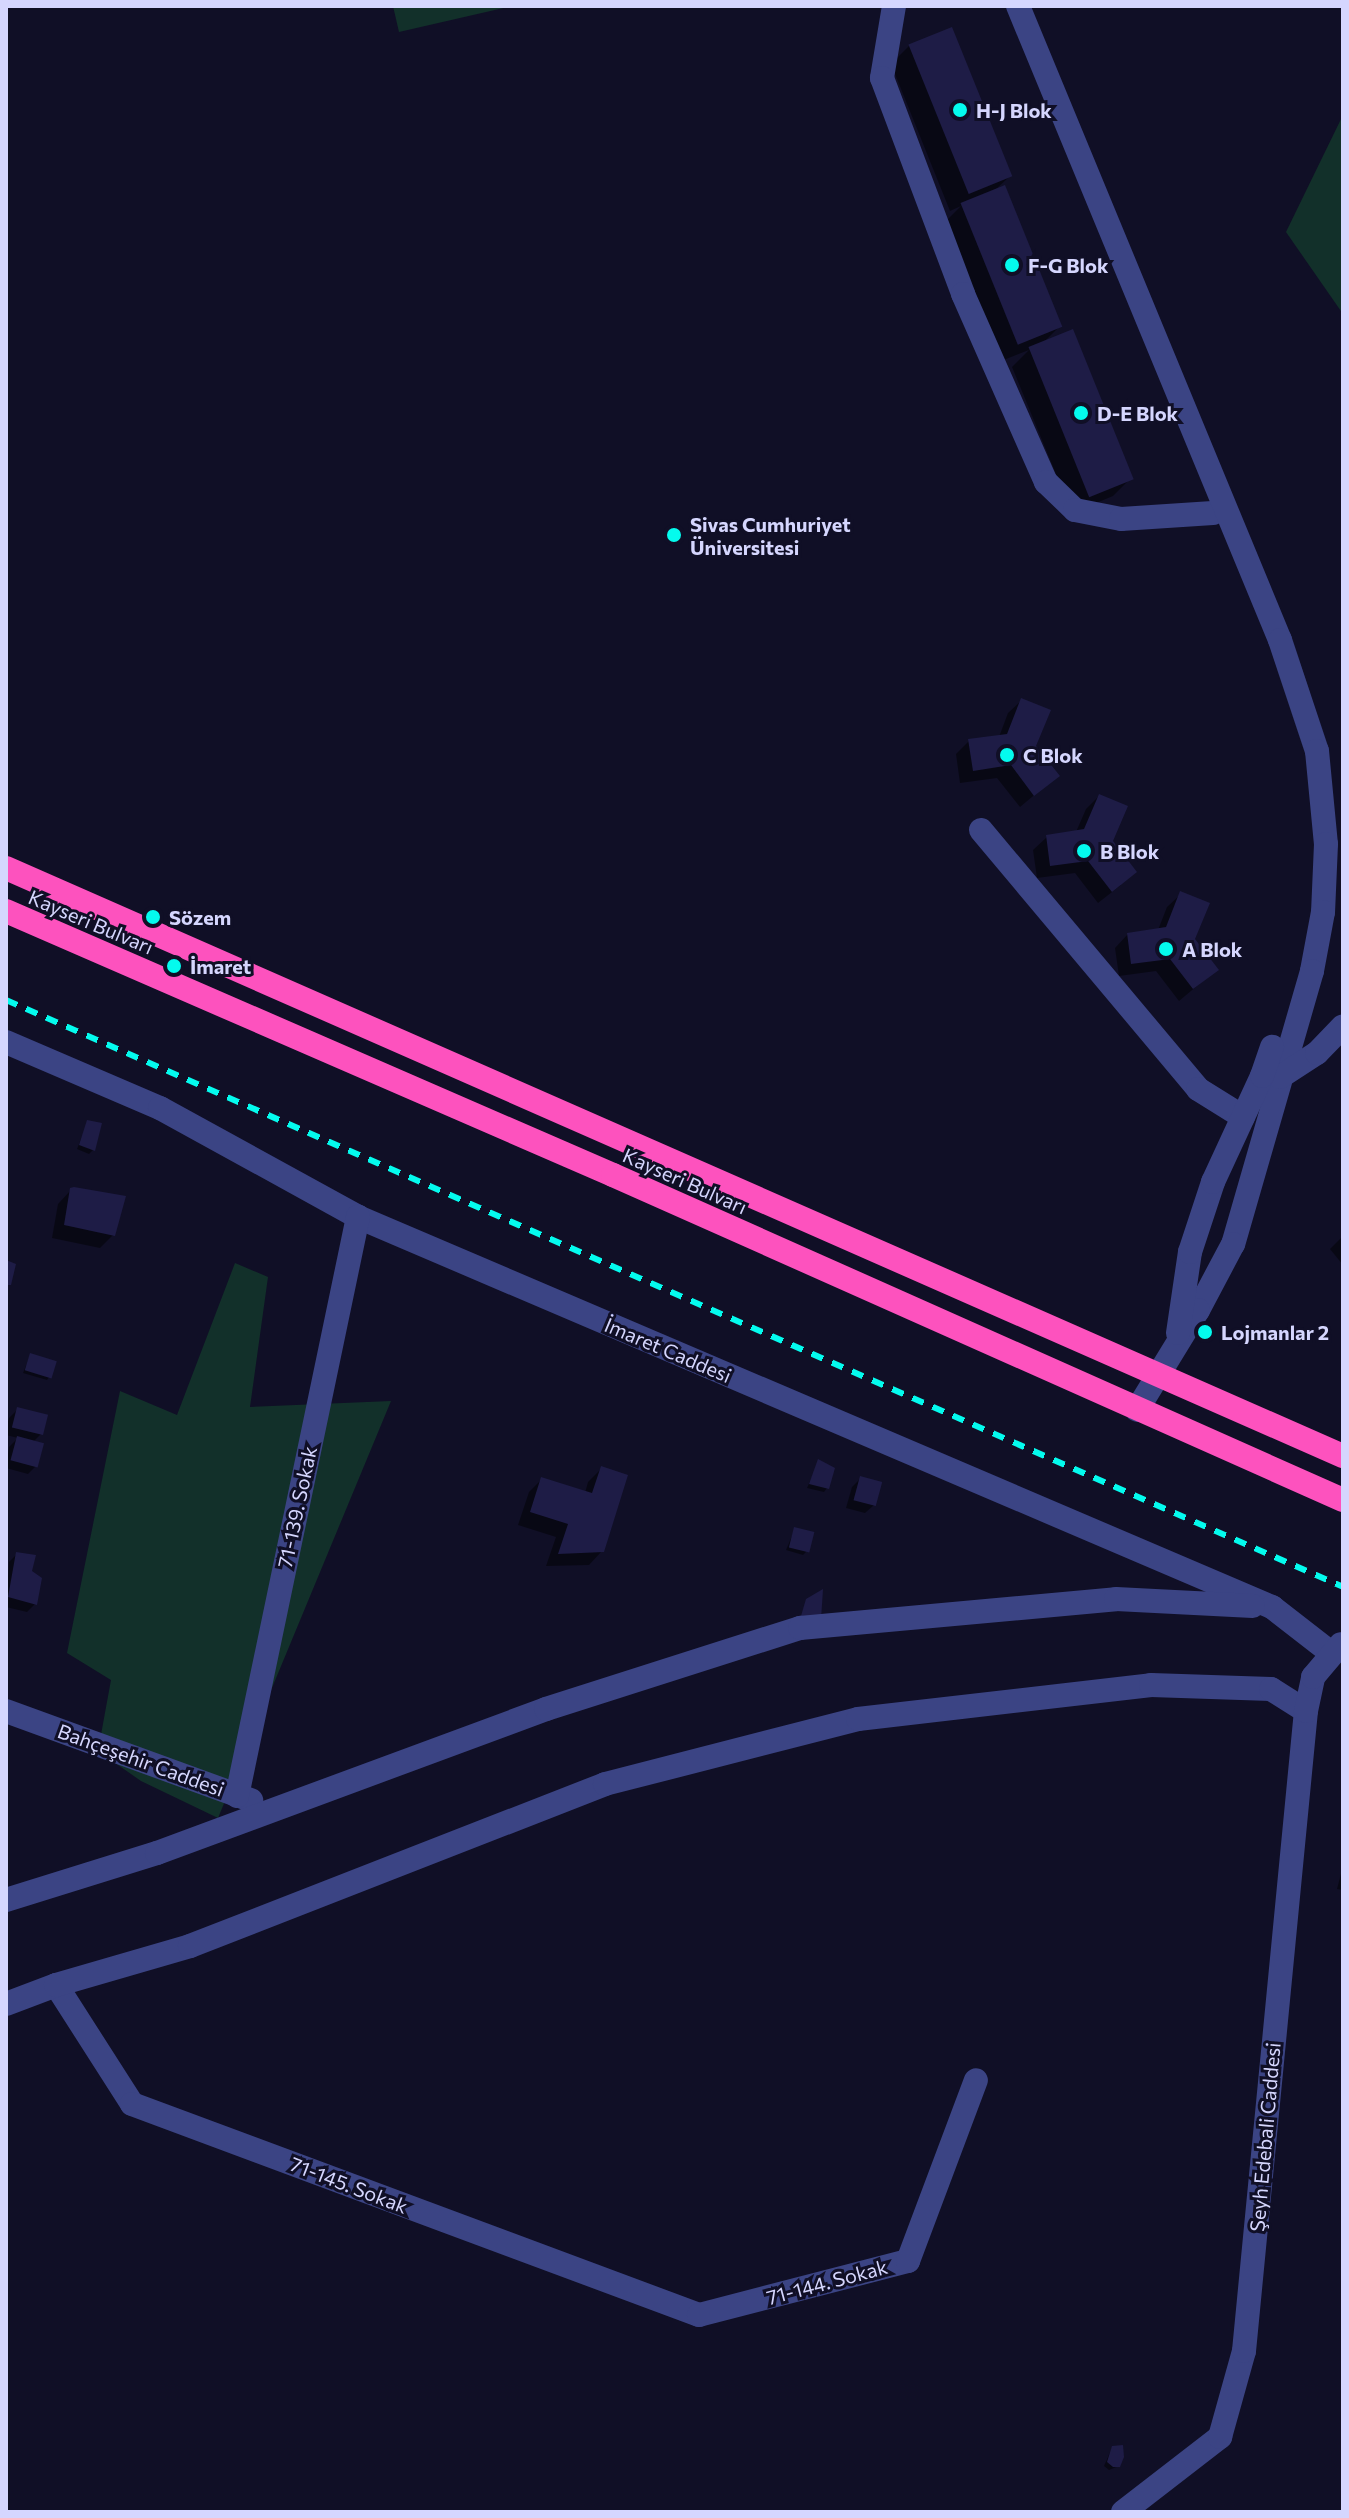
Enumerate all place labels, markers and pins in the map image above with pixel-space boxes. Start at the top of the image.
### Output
place label: H-J Blok [976,98,1052,122]
marker: H-J Blok [951,101,969,119]
place label: F-G Blok [1028,253,1108,277]
marker: F-G Blok [1003,256,1021,274]
place label: D-E Blok [1097,401,1178,425]
marker: D-E Blok [1072,404,1090,422]
place label: Sivas Cumhuriyet Üniversitesi [690,512,851,559]
marker: Sivas Cumhuriyet Üniversitesi [665,526,683,544]
place label: C Blok [1023,743,1083,767]
marker: C Blok [998,746,1016,764]
place label: B Blok [1100,839,1159,863]
marker: B Blok [1075,842,1093,860]
place label: Sözem [169,905,231,929]
marker: Sözem [144,908,162,926]
place label: A Blok [1182,937,1242,961]
marker: A Blok [1157,940,1175,958]
place label: İmaret [190,954,251,978]
marker: İmaret [165,957,183,975]
place label: Lojmanlar 2 [1221,1320,1329,1344]
marker: Lojmanlar 2 [1196,1323,1214,1341]

